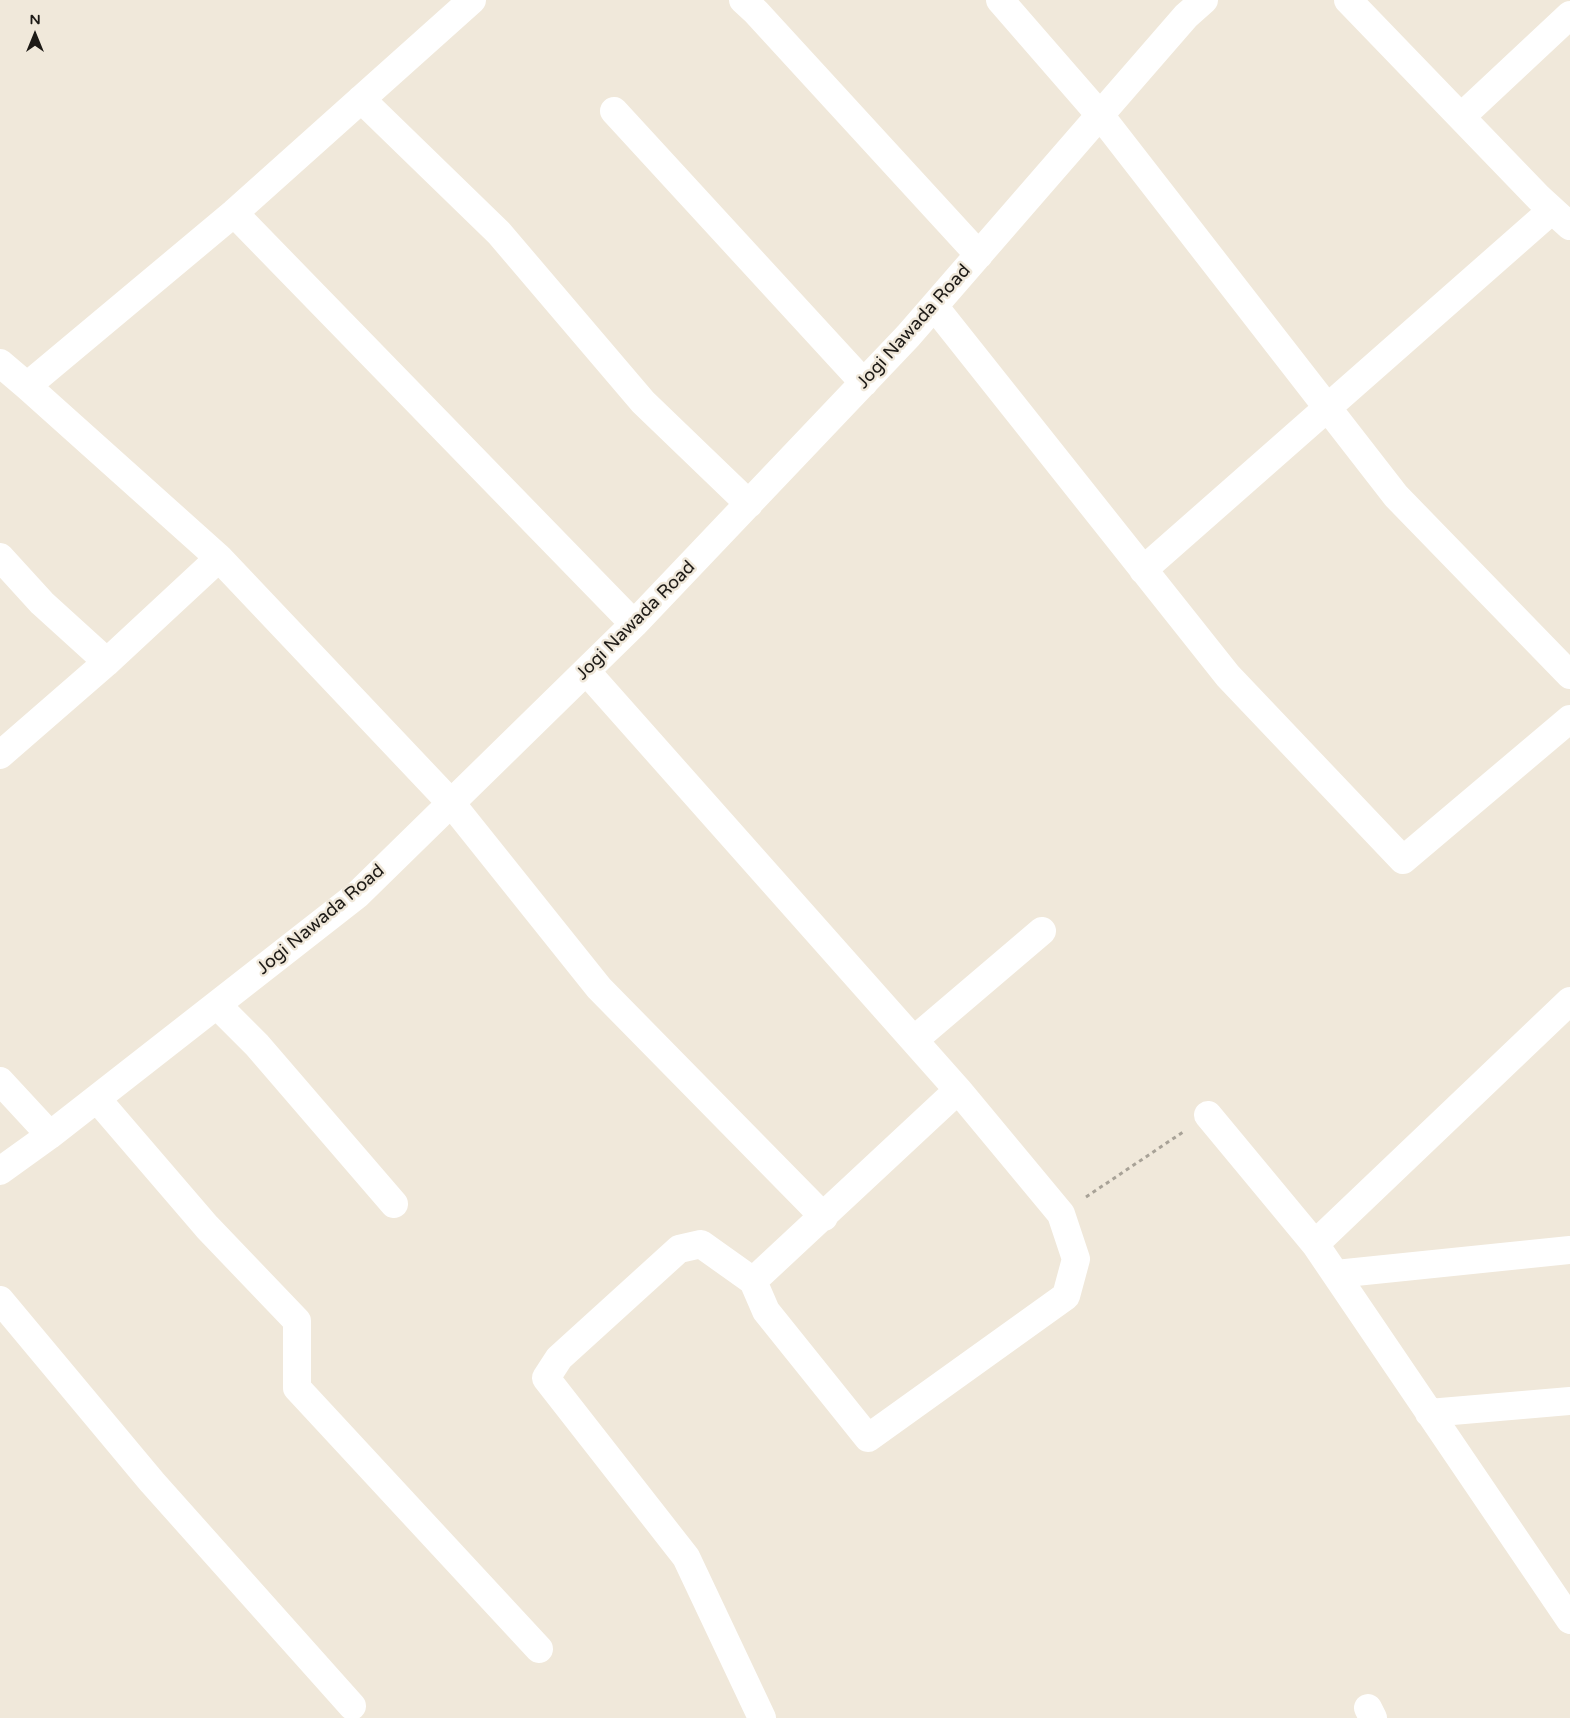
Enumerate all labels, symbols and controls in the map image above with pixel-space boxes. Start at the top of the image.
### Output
north arrow [10,10,60,60]
text: N [29,11,41,28]
street label: Jogi Nawada Road [852,260,976,394]
street label: Jogi Nawada Road [572,557,700,685]
street label: Jogi Nawada Road [253,860,389,980]

